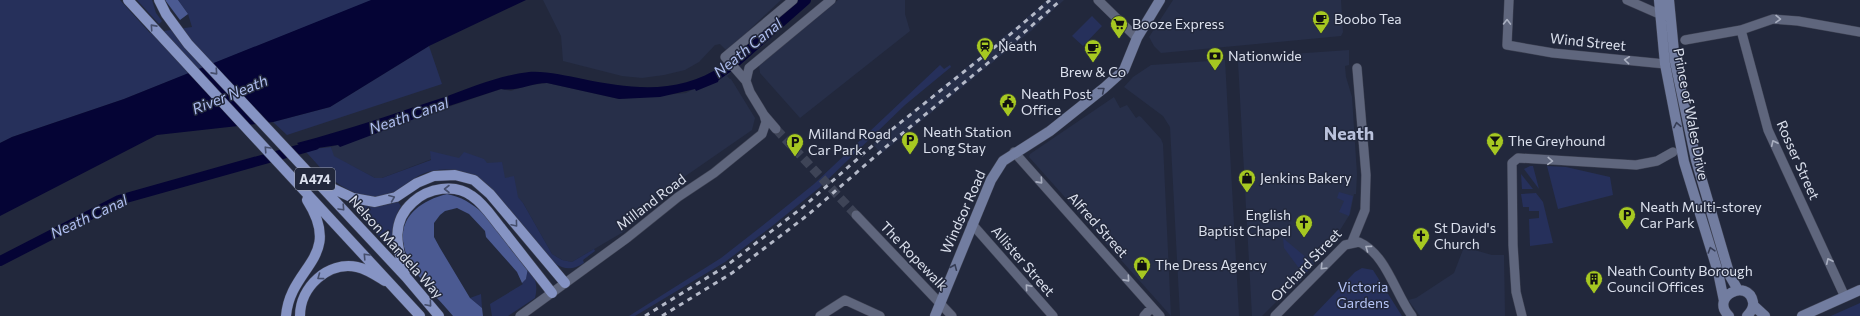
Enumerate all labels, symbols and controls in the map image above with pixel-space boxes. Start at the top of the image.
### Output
cafe icon: Boobo Tea [1311,9,1331,34]
place label: Boobo Tea [1334,10,1402,27]
water label: Neath Canal [709,13,786,80]
supermarket icon: Booze Express [1109,14,1129,39]
place label: Booze Express [1132,15,1224,32]
one-way arrow [1775,15,1781,23]
one-way arrow [1503,19,1512,25]
one-way arrow [150,24,157,32]
street label: Wind Street [1549,29,1627,54]
station icon: Neath [975,36,995,61]
place label: Neath [998,37,1037,54]
cafe icon: Brew & Co [1083,38,1103,63]
bank icon: Nationwide [1205,46,1225,71]
street label: Prince of Wales Drive [1670,46,1713,181]
place label: Nationwide [1228,47,1302,64]
one-way arrow [1624,56,1630,65]
place label: Brew & Co [1060,63,1126,80]
one-way arrow [210,68,217,75]
water label: River Neath [189,71,270,117]
place label: Neath Post Office [1021,85,1092,118]
one-way arrow [1098,87,1105,94]
public building icon: Neath Post Office [998,92,1018,117]
water label: Neath Canal [366,93,452,137]
street label: Rosser Street [1773,117,1824,202]
one-way arrow [1673,121,1682,128]
district label: Neath [1324,122,1374,144]
place label: Neath Station Long Stay [923,123,1012,156]
place label: Milland Road Car Park [808,125,891,158]
parking icon: Neath Station Long Stay [900,130,920,155]
bar icon: The Greyhound [1485,131,1505,156]
parking icon: Milland Road Car Park [785,132,805,157]
place label: The Greyhound [1508,132,1605,149]
one-way arrow [1771,140,1779,147]
one-way arrow [264,146,272,154]
one-way arrow [1547,157,1553,165]
street label: Windsor Road [937,167,989,256]
road number: A474 [295,168,335,190]
shop icon: Jenkins Bakery [1237,168,1257,193]
place label: Jenkins Bakery [1260,169,1352,186]
street label: Milland Road [612,170,689,233]
one-way arrow [1036,177,1043,184]
one-way arrow [444,185,450,193]
street label: Alfred Street [1065,189,1132,261]
water label: Neath Canal [47,190,131,242]
street label: Nelson Mandela Way [346,192,447,302]
one-way arrow [387,195,395,203]
place label: Neath Multi-storey Car Park [1640,198,1762,231]
one-way arrow [337,203,344,211]
parking icon: Neath Multi-storey Car Park [1617,205,1637,230]
place label: English Baptist Chapel [1198,206,1291,239]
church icon: English Baptist Chapel [1294,213,1314,238]
street label: The Ropewalk [877,218,952,294]
one-way arrow [511,219,518,226]
place label: St David's Church [1434,219,1496,252]
street label: Allister Street [988,222,1059,299]
street label: Orchard Street [1267,224,1345,305]
church icon: St David's Church [1411,226,1431,251]
one-way arrow [1366,246,1373,253]
one-way arrow [1707,247,1716,254]
one-way arrow [363,253,371,261]
shop icon: The Dress Agency [1132,255,1152,280]
place label: The Dress Agency [1155,256,1267,273]
one-way arrow [1825,258,1833,265]
one-way arrow [1320,262,1327,270]
place label: Neath County Borough Council Offices [1607,262,1753,295]
one-way arrow [950,263,958,270]
building icon: Neath County Borough Council Offices [1584,269,1604,294]
one-way arrow [318,272,325,279]
one-way arrow [1122,274,1129,281]
park label: Victoria Gardens [1337,278,1389,311]
one-way arrow [1025,284,1032,292]
one-way arrow [425,300,432,307]

